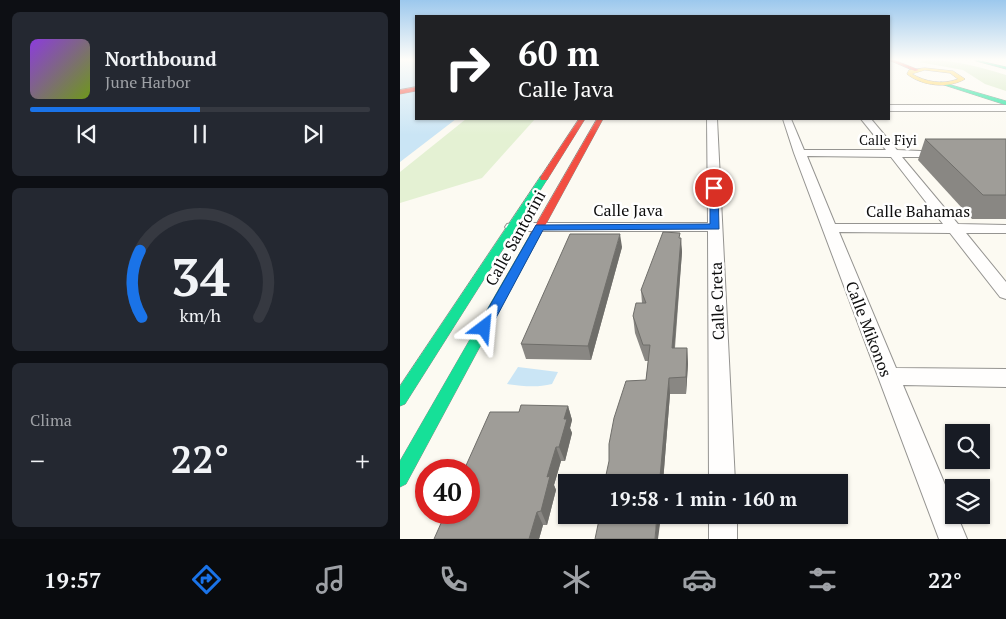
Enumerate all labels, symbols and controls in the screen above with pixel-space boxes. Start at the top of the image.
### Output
text: 60 m [518,30,599,76]
icon: right [435,35,500,100]
text: Northbound [105,46,217,71]
text: June Harbor [105,71,191,93]
text: Calle Java [518,74,614,103]
icon: previous [73,120,101,148]
icon: pause [186,120,214,148]
icon: next [299,120,327,148]
street label: Calle Fiyi [859,130,917,149]
pin [693,167,735,209]
icon: arrive [700,174,728,202]
street label: Calle Santorini [480,186,550,290]
street label: Calle Java [593,199,663,221]
street label: Calle Bahamas [866,200,970,222]
text: 34 [171,242,230,311]
street label: Calle Creta [705,261,729,341]
street label: Calle Mikonos [841,278,897,380]
position arrow [457,301,509,353]
text: km/h [179,303,221,327]
text: Clima [30,409,72,431]
map controls [945,424,990,524]
button: search [945,424,990,469]
text: 22° [171,434,229,484]
text: − [30,442,45,479]
text: + [355,442,370,479]
speed limit sign: 40 [415,459,480,524]
button: layers [945,479,990,524]
text: 19:58 · 1 min · 160 m [609,486,797,511]
icon: directions [189,562,224,597]
icon: music [313,562,348,597]
icon: phone [436,562,471,597]
icon: climate [559,562,594,597]
icon: car [682,562,717,597]
icon: filters [805,562,840,597]
text: 19:57 [44,565,101,594]
text: 22° [928,565,962,594]

